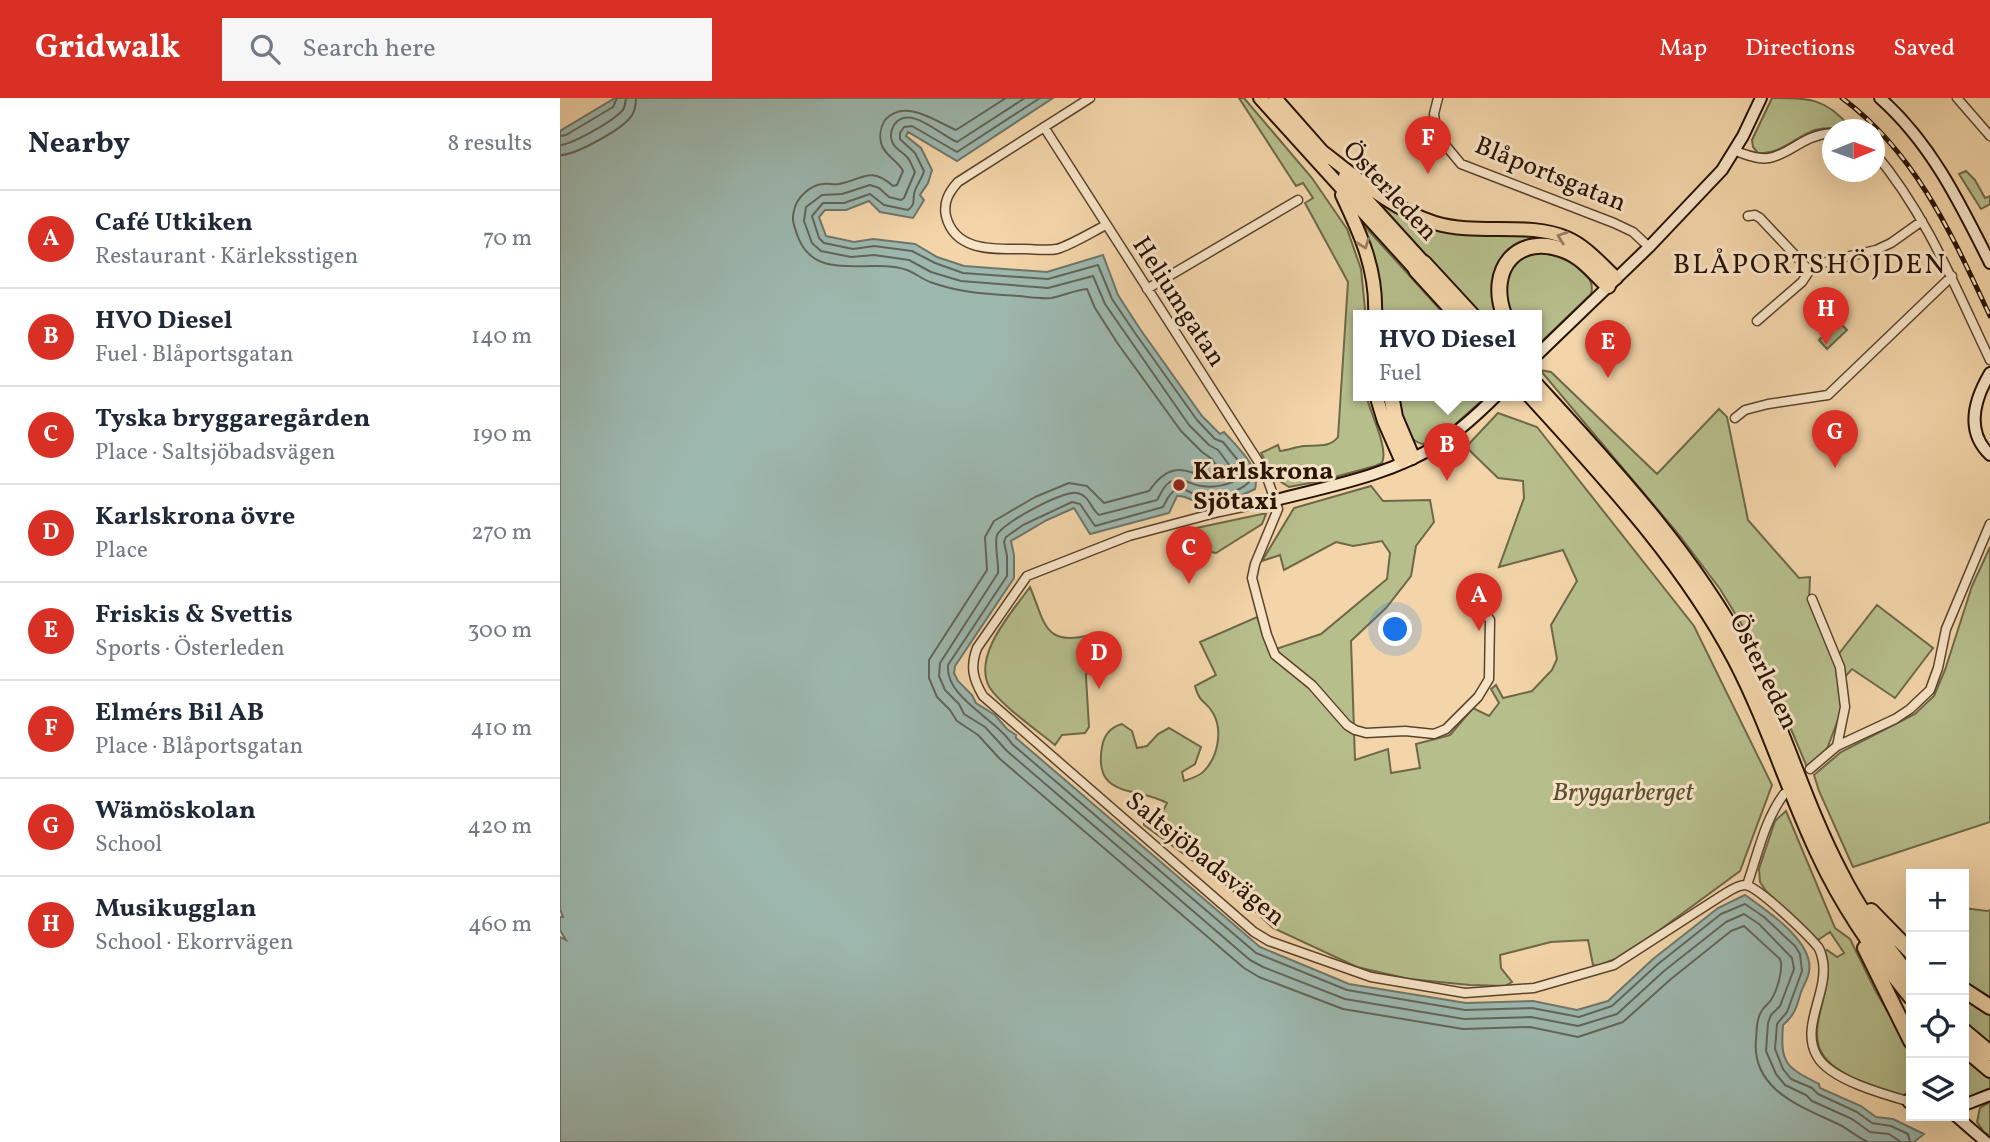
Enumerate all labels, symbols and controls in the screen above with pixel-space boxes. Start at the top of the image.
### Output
search box [222,18,712,81]
text: Gridwalk [35,26,180,72]
icon: search [246,30,284,68]
text: Search here [302,31,436,67]
text: Map [1659,32,1707,66]
text: Directions [1745,32,1855,66]
text: Saved [1893,32,1955,66]
pin: F [1405,116,1451,174]
north arrow [1822,119,1885,182]
text: Nearby [28,123,130,165]
text: 8 results [448,128,532,160]
street label: Blåportsgatan [1469,128,1631,222]
street label: Österleden [1334,133,1445,249]
text: Café Utkiken [95,205,253,241]
text: A [43,223,59,255]
text: 70 m [483,223,532,255]
street label: Heliumgatan [1123,230,1234,374]
one-way arrow [1557,231,1569,245]
one-way arrow [1356,238,1370,250]
text: Restaurant · Kärleksstigen [95,241,358,273]
district label: BLÅPORTSHÖJDEN [1673,246,1947,285]
pin: H [1803,287,1849,345]
text: HVO Diesel [95,303,233,339]
popup [1353,310,1542,401]
pin: E [1585,320,1631,378]
text: B [43,321,59,353]
text: 140 m [471,321,532,353]
text: HVO Diesel [1379,322,1516,358]
text: Fuel · Blåportsgatan [95,339,293,371]
text: Fuel [1379,358,1422,390]
text: Tyska bryggaregården [95,401,370,437]
pin: G [1812,410,1858,468]
text: C [44,419,58,451]
text: 190 m [472,419,532,451]
pin: B [1424,423,1470,481]
text: Place · Saltsjöbadsvägen [95,437,335,469]
place label: Karlskrona Sjötaxi [1193,454,1333,520]
marker: Karlskrona Sjötaxi [1171,477,1187,493]
text: Karlskrona övre [95,499,295,535]
text: D [43,517,59,549]
text: 270 m [471,517,532,549]
pin: C [1166,526,1212,584]
text: Place [95,535,148,567]
pin: A [1456,573,1502,631]
text: Friskis & Svettis [95,597,293,633]
street label: Österleden [1720,608,1807,736]
your location [1378,612,1412,646]
text: E [44,615,58,647]
text: 300 m [468,615,532,647]
pin: D [1076,631,1122,689]
text: Sports · Österleden [95,633,285,665]
text: Elmérs Bil AB [95,695,264,731]
text: F [44,713,58,745]
text: 410 m [471,713,532,745]
text: Place · Blåportsgatan [95,731,303,763]
park label: Bryggarberget [1552,775,1694,811]
street label: Saltsjöbadsvägen [1117,784,1292,935]
text: Wämöskolan [95,793,256,829]
text: G [43,811,59,843]
text: 420 m [467,811,532,843]
text: School [95,829,162,861]
map controls [1906,869,1969,1121]
button: + [1906,869,1969,932]
text: Musikugglan [95,891,257,927]
text: H [42,909,60,941]
text: 460 m [468,909,532,941]
text: School · Ekorrvägen [95,927,293,959]
button: − [1906,932,1969,995]
button: locate [1906,995,1969,1058]
button: layers [1906,1058,1969,1121]

